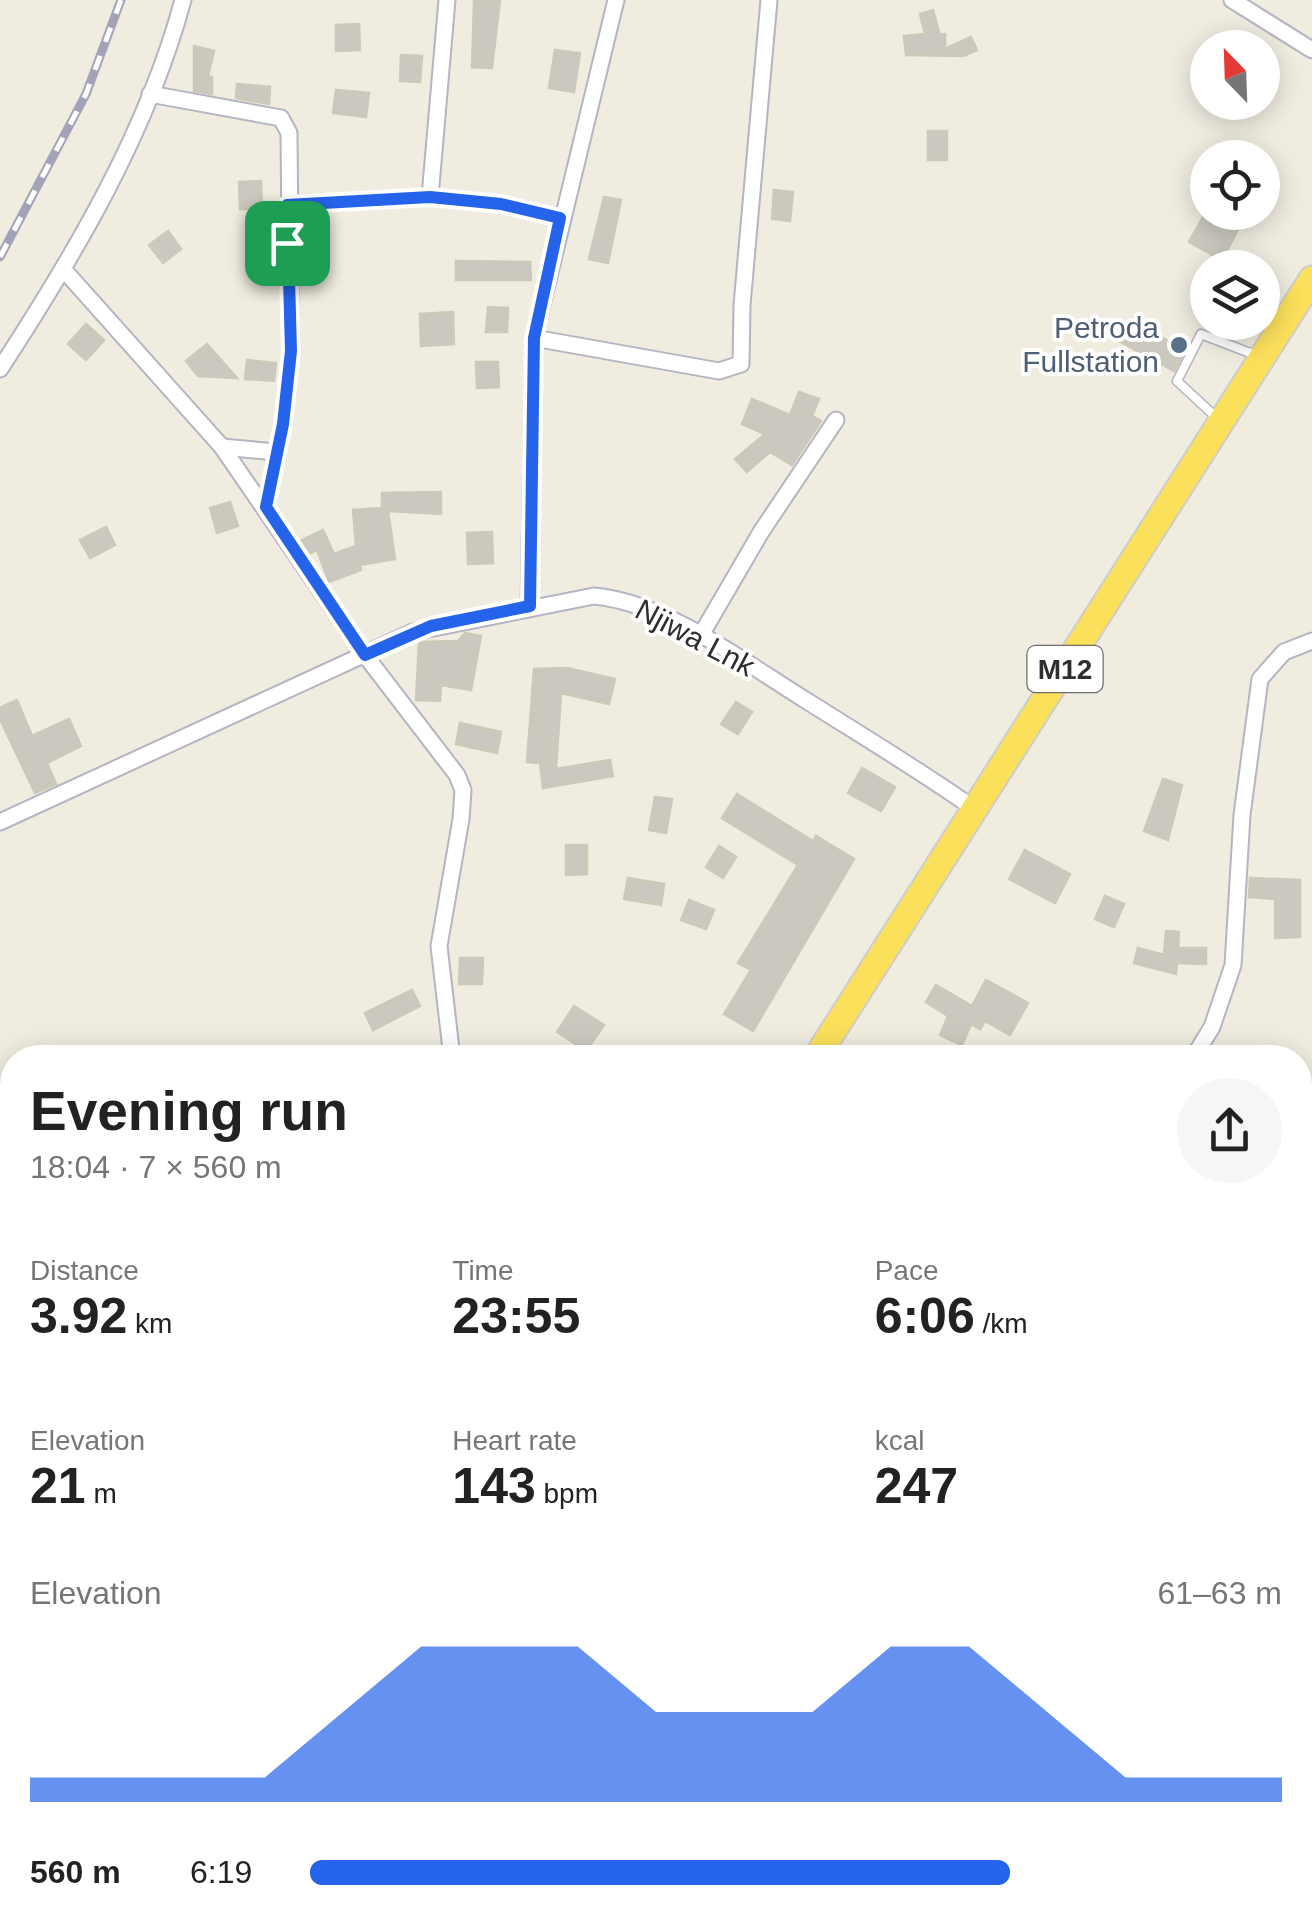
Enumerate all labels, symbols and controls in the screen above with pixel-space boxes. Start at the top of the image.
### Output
north arrow [1190,30,1280,120]
map controls [1190,30,1280,340]
button: locate [1190,140,1280,230]
pin [245,201,330,286]
icon: arrive [260,216,315,271]
button: layers [1190,250,1280,340]
place label: Petroda Fullstation [1022,311,1159,378]
marker: Petroda Fullstation [1168,334,1190,356]
street label: Njiwa Lnk [630,592,761,683]
road number: M12 [1028,646,1102,692]
button: share [1177,1078,1282,1183]
text: Evening run [30,1080,348,1142]
text: 18:04 · 7 × 560 m [30,1149,282,1185]
text: Distance [30,1255,139,1286]
text: Time [452,1255,514,1286]
text: Pace [875,1255,938,1286]
text: 3.92 [30,1288,127,1344]
text: 23:55 [452,1288,580,1344]
text: 6:06 [875,1288,975,1344]
text: km [127,1308,172,1339]
text: /km [975,1308,1028,1339]
text: Elevation [30,1425,145,1456]
text: Heart rate [452,1425,577,1456]
text: kcal [875,1425,924,1456]
text: 21 [30,1458,86,1514]
text: 143 [452,1458,536,1514]
text: 247 [875,1458,958,1514]
text: m [86,1478,117,1509]
text: bpm [536,1478,598,1509]
text: Elevation [30,1575,162,1611]
text: 61–63 m [1157,1575,1282,1611]
text: 560 m [30,1854,121,1890]
text: 6:19 [190,1854,252,1890]

